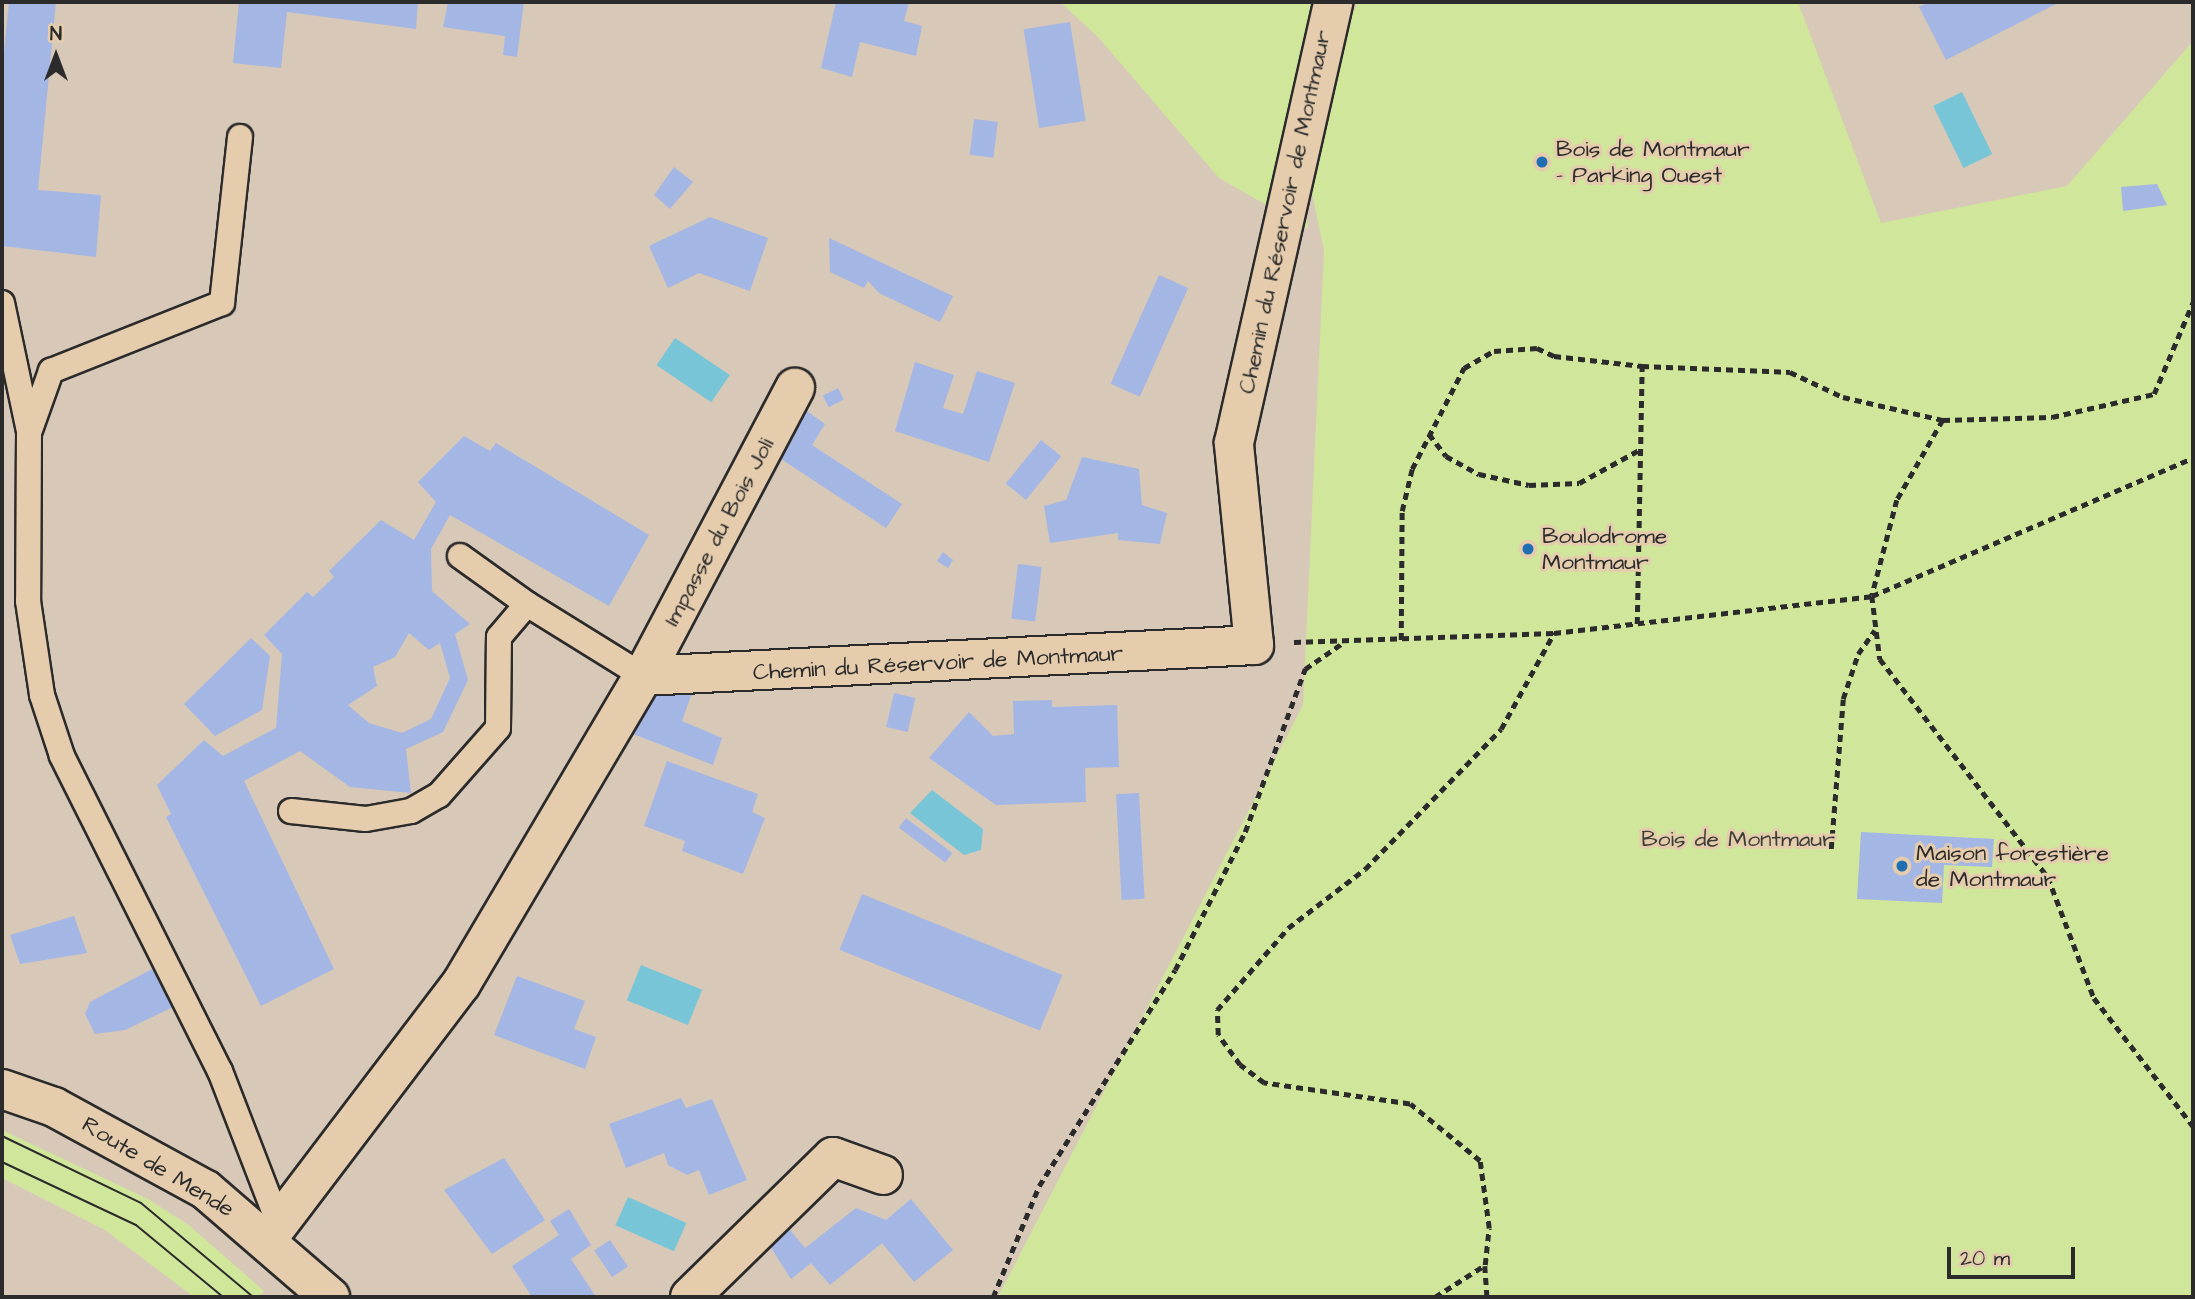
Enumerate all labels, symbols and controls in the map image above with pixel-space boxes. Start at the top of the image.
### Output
north arrow [21,21,91,91]
text: N [50,21,62,48]
street label: Chemin du Réservoir de Montmaur [1233,28,1337,396]
place label: Bois de Montmaur - Parking Ouest [1556,135,1750,189]
marker: Bois de Montmaur - Parking Ouest [1534,154,1550,170]
street label: Impasse du Bois Joli [658,433,780,631]
place label: Boulodrome Montmaur [1542,522,1667,576]
marker: Boulodrome Montmaur [1520,541,1536,557]
street label: Chemin du Réservoir de Montmaur [752,640,1124,686]
park label: Bois de Montmaur [1641,825,1835,853]
place label: Maison forestière de Montmaur [1916,839,2109,893]
marker: Maison forestière de Montmaur [1894,858,1910,874]
street label: Route de Mende [77,1111,239,1223]
scale bar [1950,1232,2078,1276]
text: 20 m [1960,1244,2010,1273]

